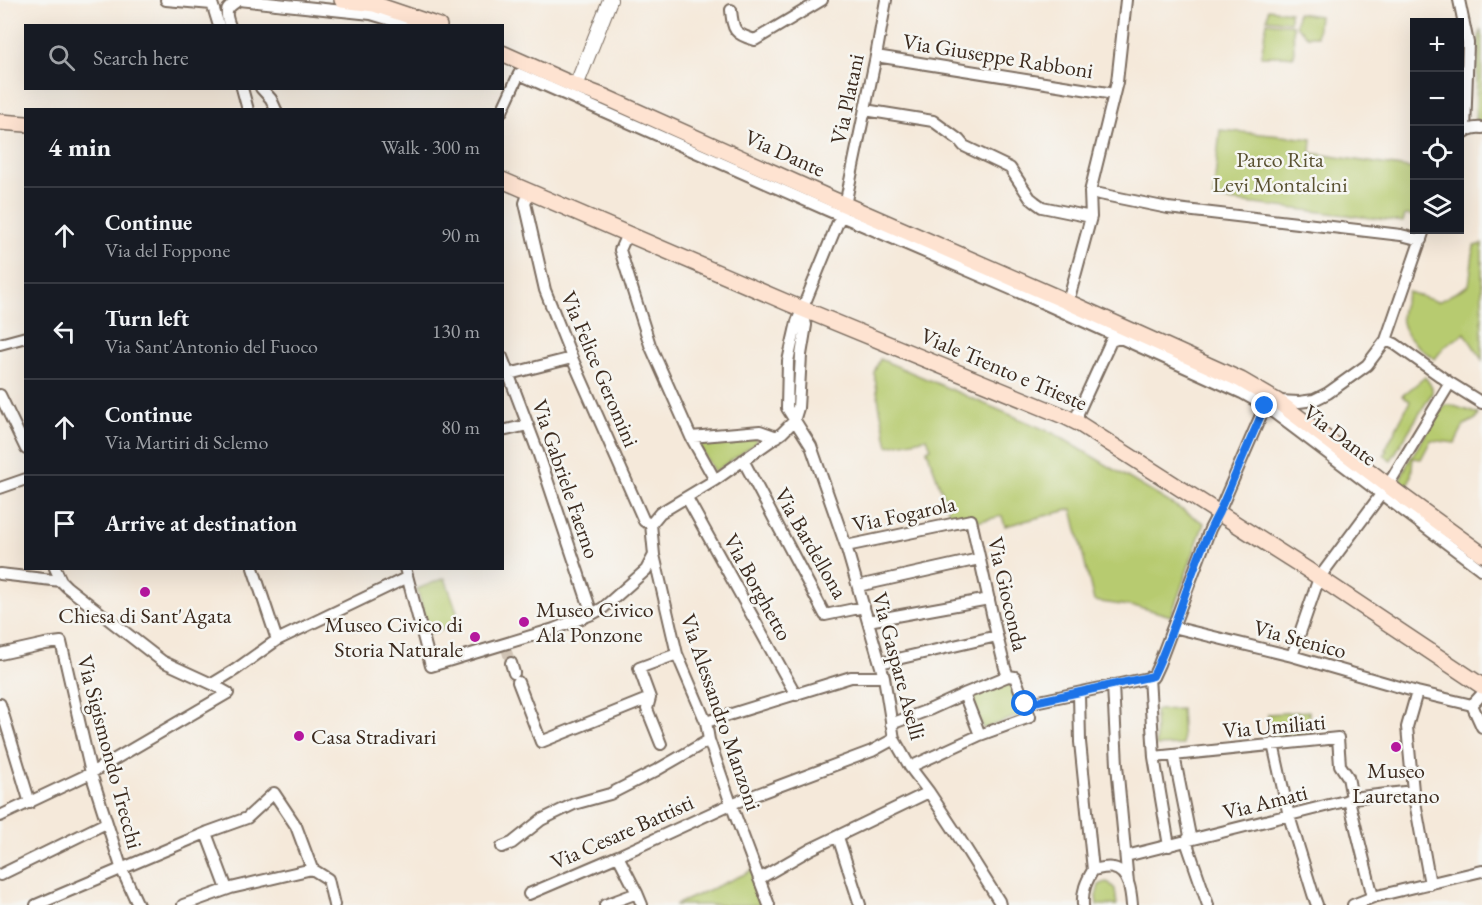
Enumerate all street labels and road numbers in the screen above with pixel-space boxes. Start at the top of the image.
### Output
street label: Via Giuseppe Rabboni [901,27,1095,85]
street label: Via Platani [823,51,871,147]
street label: Via Dante [740,122,830,184]
street label: Via Felice Geromini [554,287,646,451]
street label: Viale Trento e Trieste [916,321,1092,417]
street label: Via Gabriele Faerno [525,396,607,563]
street label: Via Dante [1297,398,1383,473]
street label: Via Bardellona [768,482,855,604]
street label: Via Fogarola [850,489,958,539]
street label: Via Borghetto [717,528,799,646]
street label: Via Gioconda [981,534,1035,654]
street label: Via Gaspare Aselli [865,589,933,743]
street label: Via Alessandro Manzoni [674,610,768,814]
street label: Via Stenico [1250,613,1350,665]
street label: Via Sigismondo Trecchi [70,652,150,852]
street label: Via Umiliati [1221,707,1327,745]
street label: Via Amati [1220,777,1310,827]
street label: Via Cesare Battisti [546,788,698,876]

